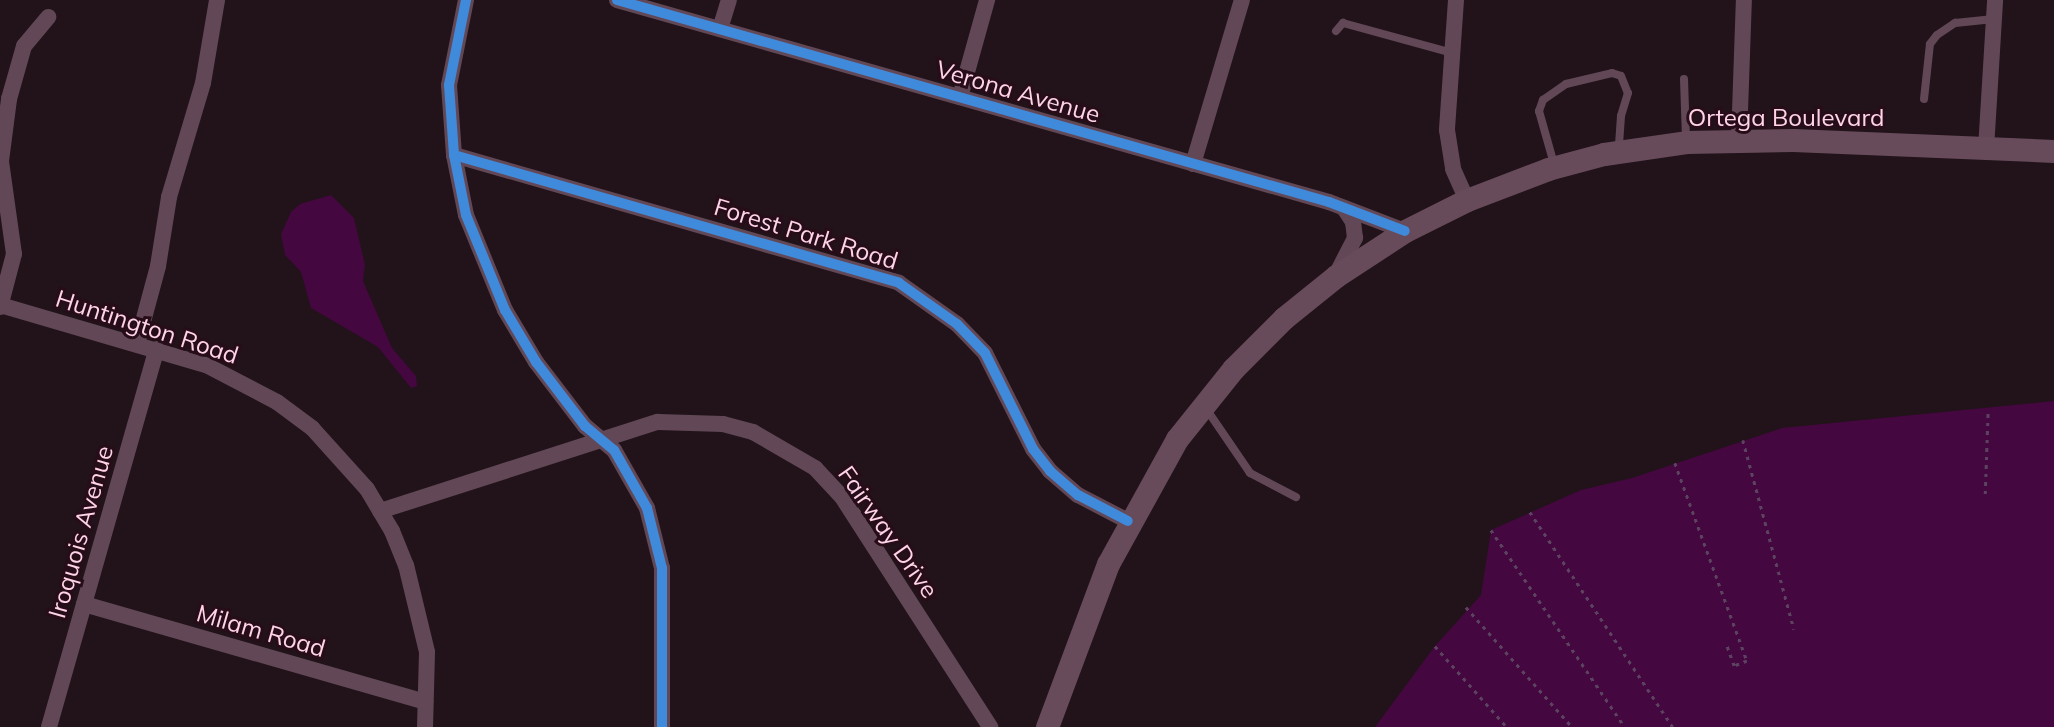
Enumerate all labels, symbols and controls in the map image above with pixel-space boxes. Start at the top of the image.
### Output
street label: Verona Avenue [933,55,1103,129]
street label: Ortega Boulevard [1688,104,1884,132]
street label: Forest Park Road [711,192,901,276]
street label: Huntington Road [52,284,242,370]
street label: Iroquois Avenue [43,443,119,621]
street label: Fairway Drive [832,460,944,604]
street label: Milam Road [193,599,329,663]

